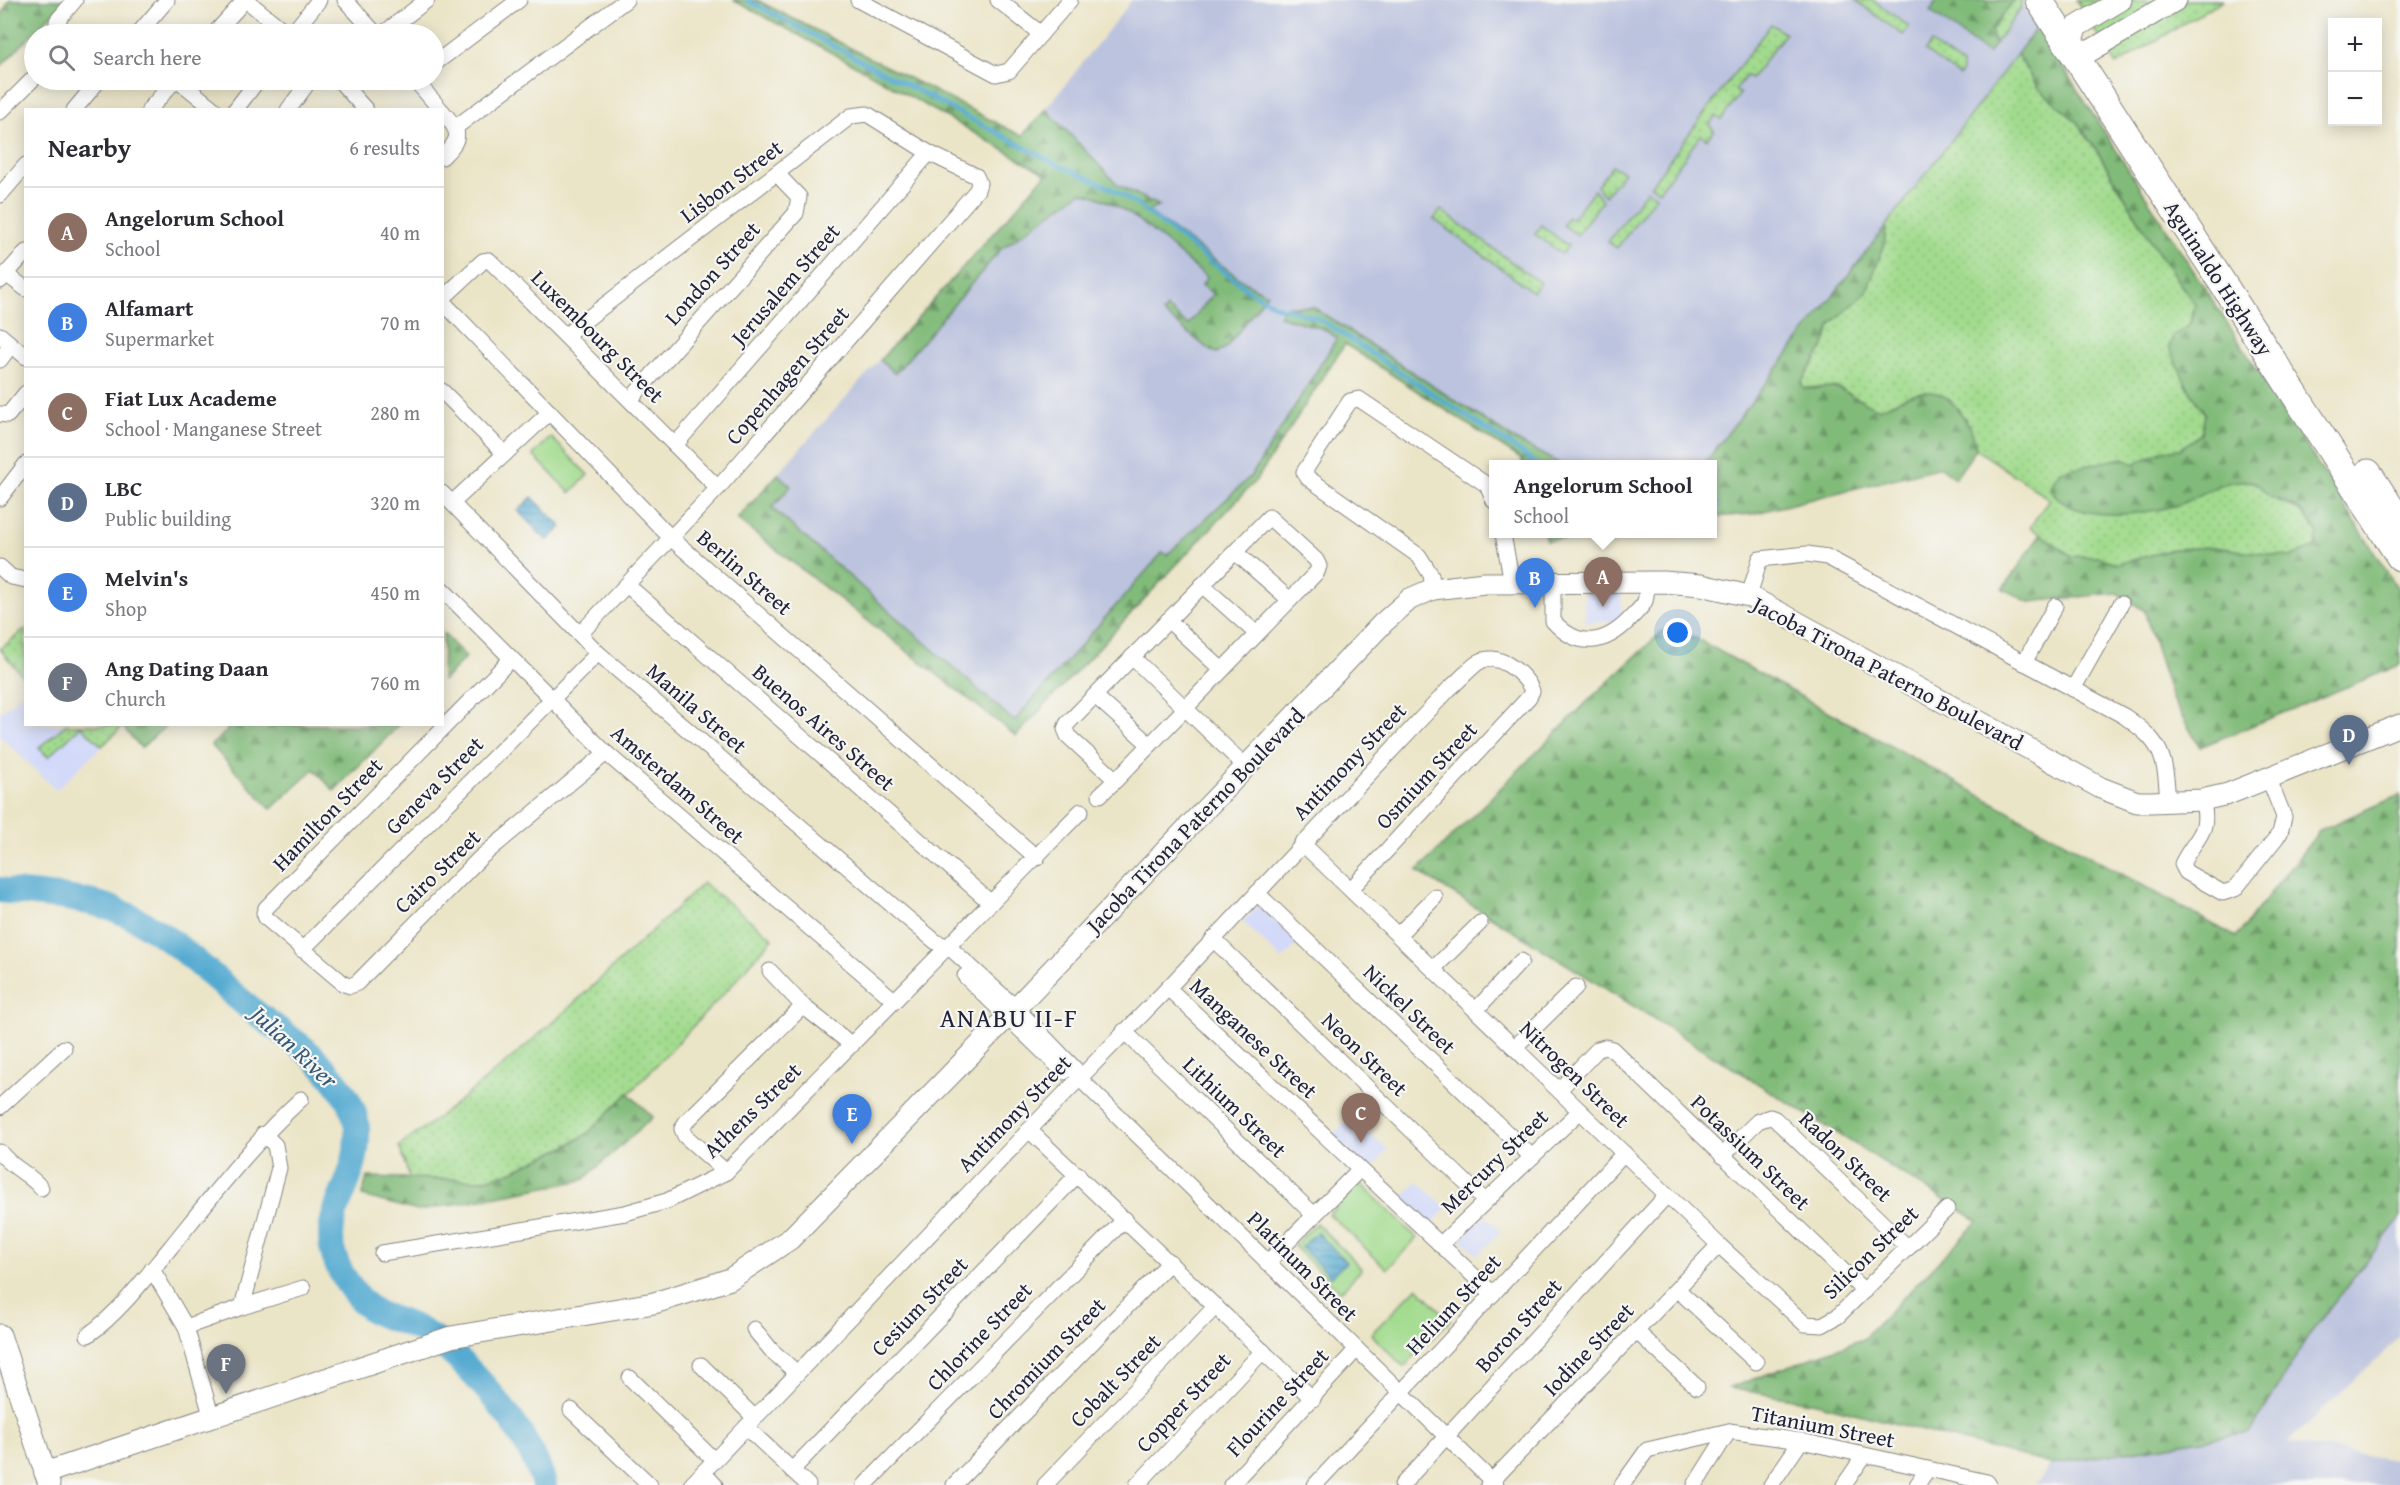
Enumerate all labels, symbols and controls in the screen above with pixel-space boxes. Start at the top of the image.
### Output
map controls [2328,18,2382,126]
button: + [2328,18,2382,72]
search box [24,24,444,90]
icon: search [45,41,78,74]
text: Search here [93,41,202,73]
button: − [2328,72,2382,126]
text: Nearby [48,128,131,167]
street label: Lisbon Street [673,132,789,230]
text: 6 results [349,133,420,162]
street label: Aguinaldo Highway [2157,194,2281,362]
text: Angelorum School [105,202,284,234]
street label: London Street [657,214,768,332]
street label: Jerusalem Street [721,216,847,354]
text: A [61,218,74,247]
text: 40 m [380,218,420,247]
text: School [105,234,161,263]
street label: Luxembourg Street [524,262,672,410]
text: Alfamart [105,292,193,324]
street label: Copenhagen Street [718,298,857,451]
text: B [61,308,74,337]
text: 70 m [380,308,420,337]
text: Supermarket [105,324,214,353]
text: Fiat Lux Academe [105,382,277,414]
text: C [62,398,73,427]
text: 280 m [370,398,420,427]
text: School · Manganese Street [105,414,322,443]
popup [1489,460,1717,538]
text: Angelorum School [1513,469,1693,501]
text: LBC [105,472,142,504]
text: D [61,488,74,517]
text: 320 m [370,488,420,517]
text: School [1513,501,1569,530]
text: Public building [105,504,231,533]
street label: Berlin Street [690,522,800,623]
pin: B [1516,558,1555,608]
pin: A [1584,558,1622,607]
text: Melvin's [105,562,188,594]
text: E [62,578,73,607]
text: 450 m [370,578,420,607]
street label: Jacoba Tirona Paterno Boulevard [1744,586,2029,758]
text: Shop [105,594,147,623]
your location [1663,618,1692,647]
text: Ang Dating Daan [105,652,269,684]
street label: Manila Street [640,655,754,761]
street label: Buenos Aires Street [746,656,902,798]
text: F [62,668,73,697]
text: 760 m [370,668,420,697]
text: Church [105,684,166,713]
street label: Antimony Street [1284,695,1414,827]
street label: Jacoba Tirona Paterno Boulevard [1076,700,1312,942]
street label: Osmium Street [1368,714,1484,836]
pin: D [2330,716,2368,765]
street label: Amsterdam Street [604,717,752,851]
street label: Geneva Street [378,728,491,841]
street label: Hamilton Street [264,750,390,878]
street label: Cairo Street [387,821,487,920]
street label: Nickel Street [1357,957,1464,1062]
street label: Manganese Street [1183,970,1325,1106]
water label: Julian River [240,994,346,1097]
district label: ANABU II-F [940,998,1078,1037]
street label: Neon Street [1315,1005,1415,1103]
street label: Nitrogen Street [1513,1013,1637,1135]
street label: Antimony Street [949,1047,1079,1179]
street label: Lithium Street [1176,1049,1294,1165]
street label: Athens Street [696,1055,808,1165]
street label: Potassium Street [1684,1087,1818,1218]
pin: E [832,1094,872,1144]
pin: C [1342,1094,1380,1143]
street label: Mercury Street [1433,1101,1555,1221]
street label: Radon Street [1792,1103,1900,1209]
street label: Silicon Street [1815,1198,1926,1306]
street label: Platinum Street [1240,1203,1366,1329]
street label: Helium Street [1398,1246,1508,1362]
street label: Cesium Street [863,1249,975,1363]
street label: Boron Street [1467,1271,1569,1379]
street label: Chlorine Street [919,1274,1039,1398]
street label: Chromium Street [979,1290,1113,1426]
street label: Iodine Street [1535,1295,1641,1403]
street label: Cobalt Street [1062,1326,1168,1434]
street label: Flourine Street [1218,1340,1336,1464]
pin: F [206,1344,246,1394]
street label: Copper Street [1128,1345,1238,1459]
street label: Titanium Street [1748,1396,1898,1456]

